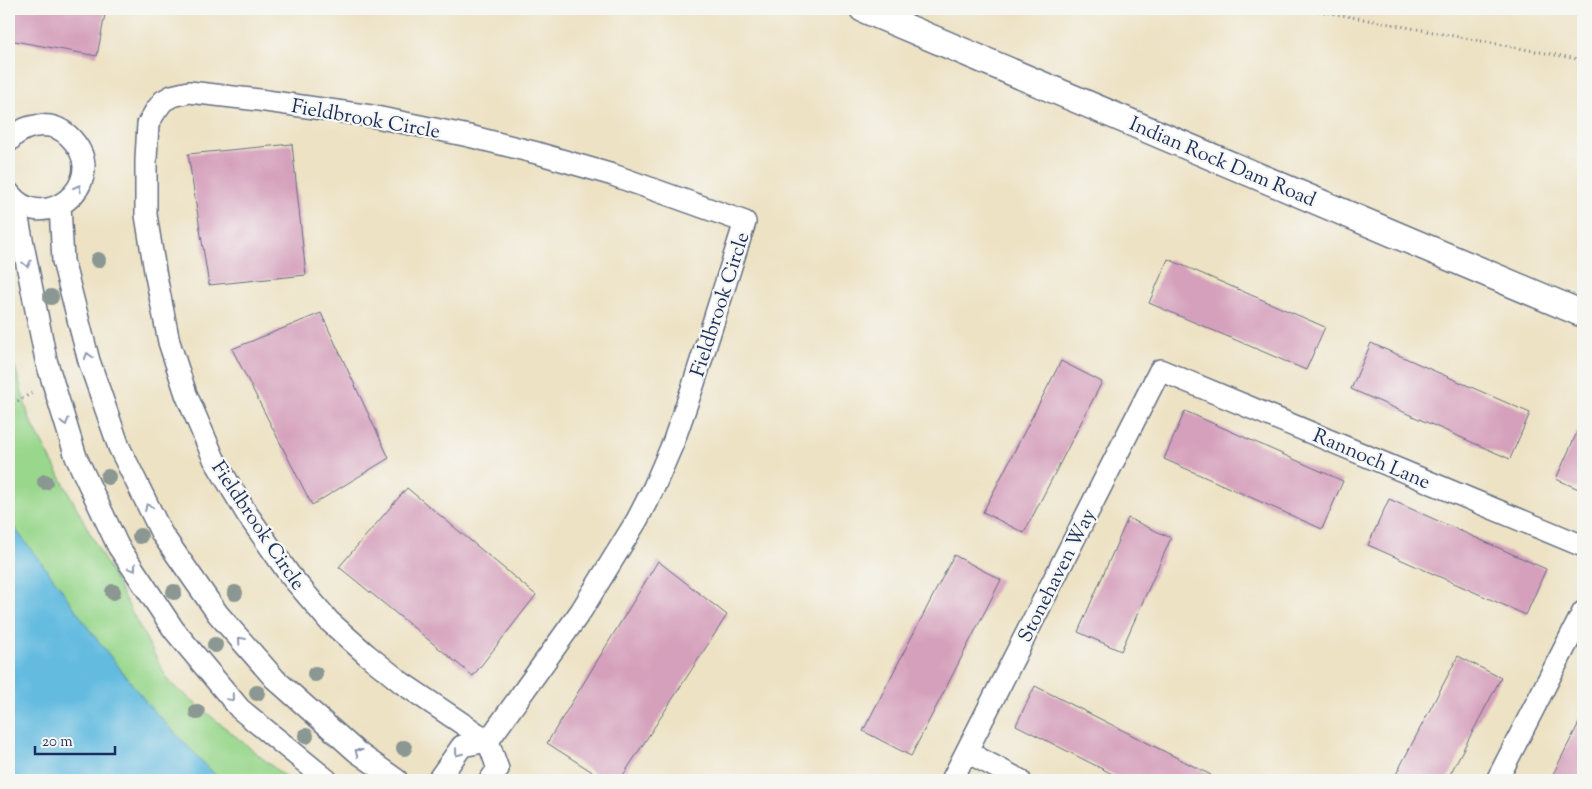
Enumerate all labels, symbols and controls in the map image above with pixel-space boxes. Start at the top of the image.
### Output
street label: Fieldbrook Circle [289,93,442,148]
street label: Indian Rock Dam Road [1124,111,1320,216]
one-way arrow [72,184,82,193]
street label: Fieldbrook Circle [684,229,758,381]
one-way arrow [21,260,32,268]
one-way arrow [83,353,93,361]
one-way arrow [59,417,69,425]
street label: Rannoch Lane [1308,423,1434,498]
street label: Fieldbrook Circle [203,456,311,597]
one-way arrow [144,503,155,512]
street label: Stonehaven Way [1012,504,1104,648]
one-way arrow [127,563,136,572]
one-way arrow [238,636,247,645]
one-way arrow [225,692,233,701]
scale bar [35,724,115,756]
text: 20 m [42,732,73,753]
one-way arrow [455,747,464,757]
one-way arrow [354,749,364,758]

